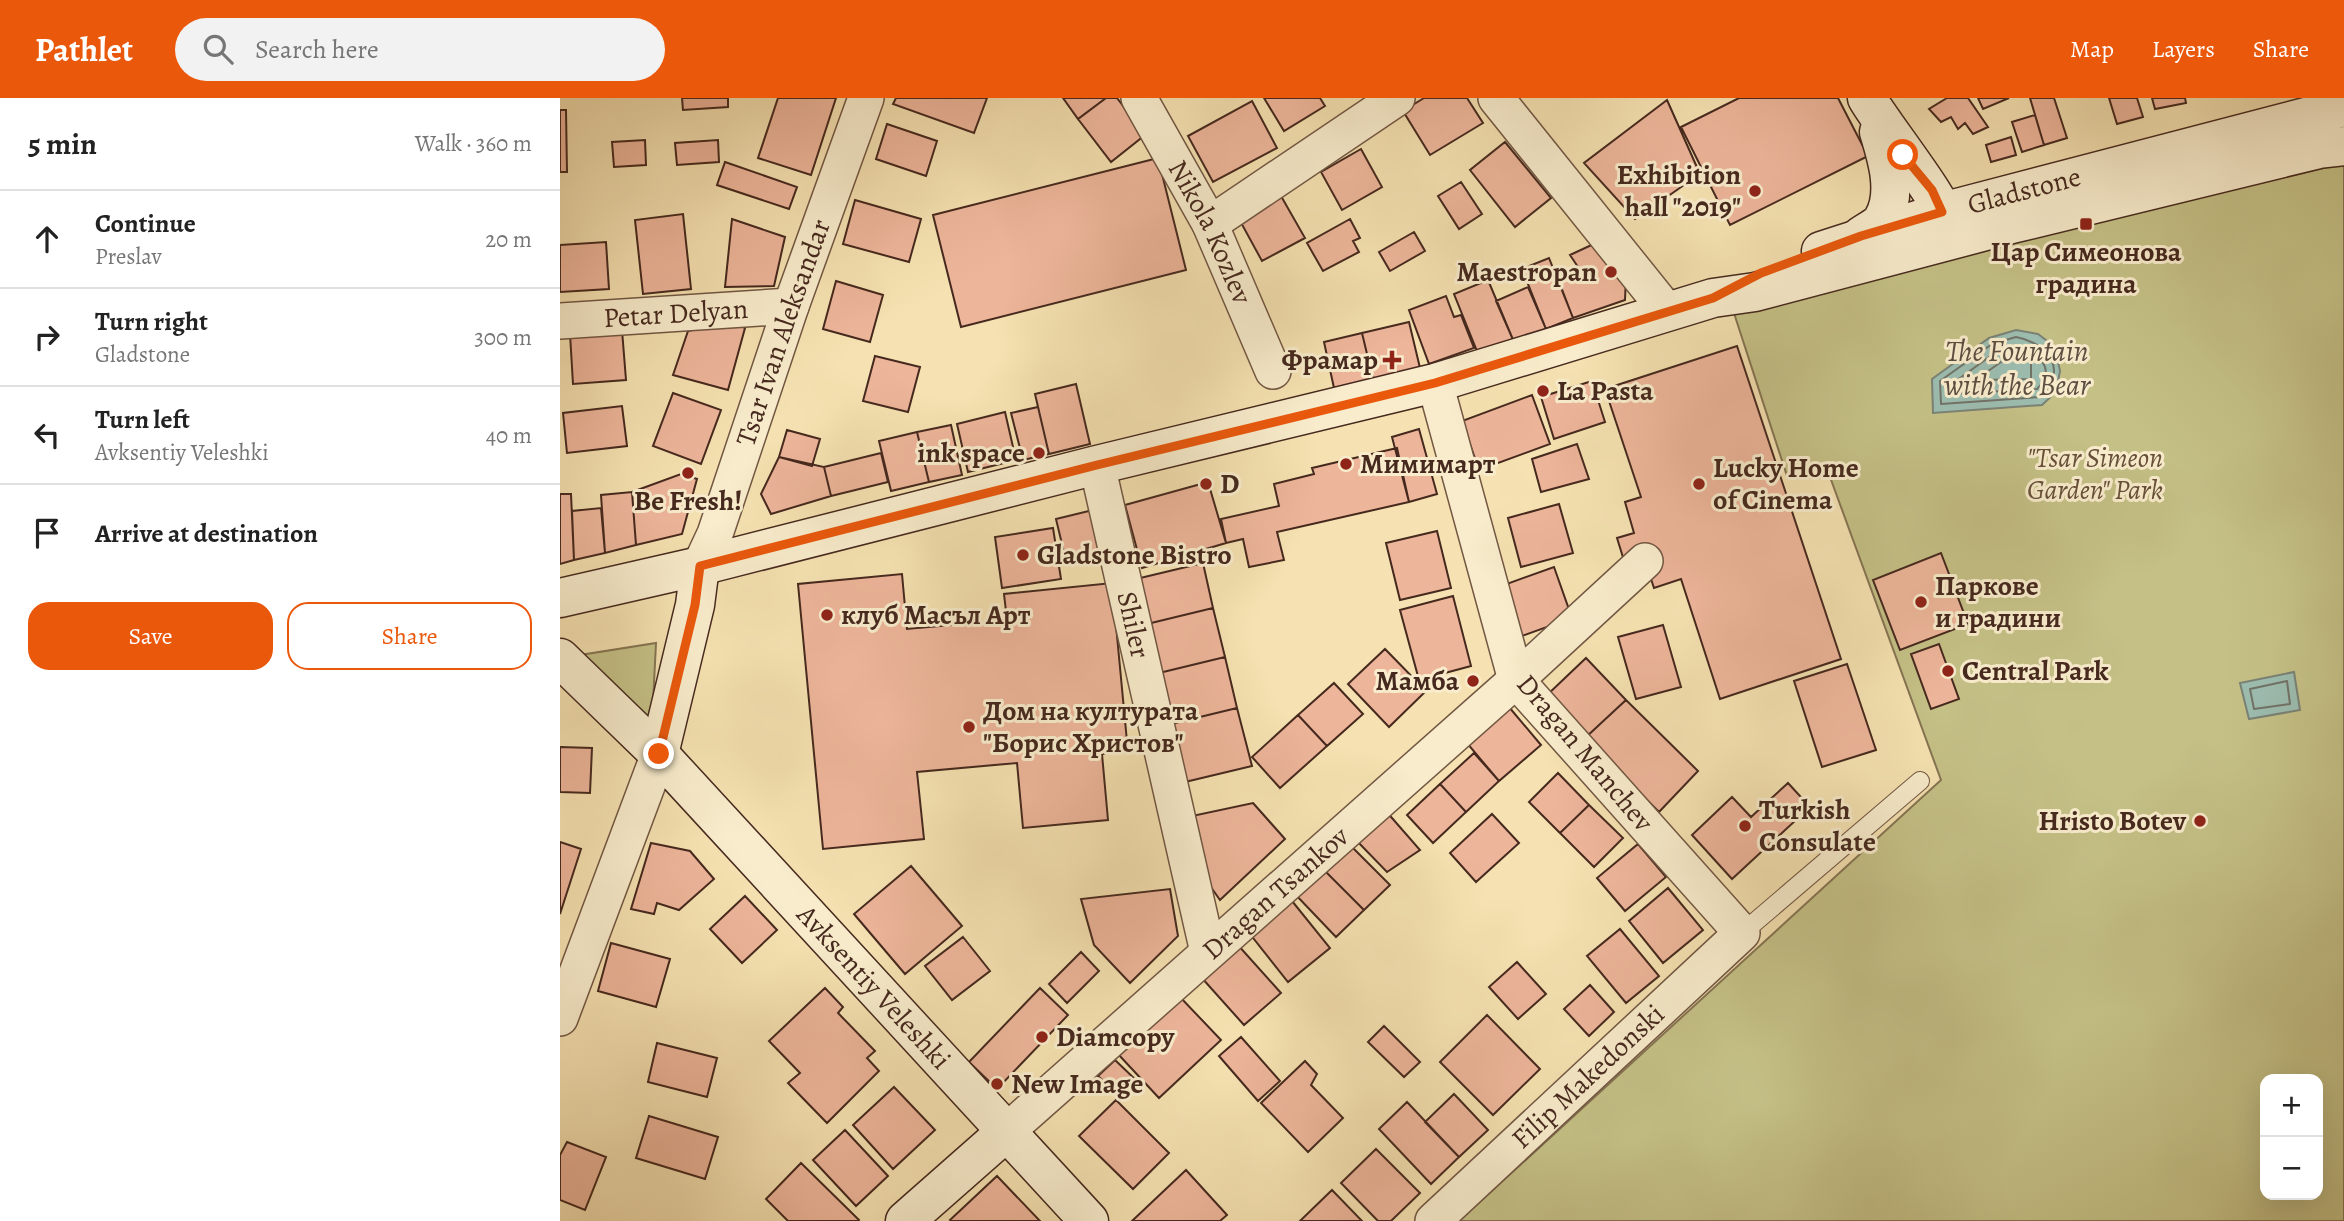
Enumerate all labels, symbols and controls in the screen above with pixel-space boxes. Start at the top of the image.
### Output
search box [175,18,665,81]
text: Pathlet [35,27,133,72]
icon: search [199,30,237,68]
text: Search here [255,32,379,67]
text: Map [2070,33,2114,65]
text: Layers [2152,33,2215,65]
text: Share [2253,33,2309,65]
text: 5 min [28,124,97,164]
text: Walk · 360 m [415,128,532,159]
route start [1887,139,1918,170]
street label: Nikola Kozlev [1159,153,1261,310]
place label: Exhibition hall "2019" [1617,156,1741,226]
street label: Gladstone [1963,158,2085,224]
marker: Exhibition hall "2019" [1747,183,1763,199]
text: Continue [95,206,196,241]
street label: Tsar Ivan Aleksandar [727,214,840,451]
marker: Цар Симеонова градина [2078,216,2094,232]
icon: ahead [28,220,66,258]
text: 20 m [485,224,532,255]
place label: Цар Симеонова градина [1991,233,2182,303]
text: Preslav [95,241,162,272]
place label: Maestropan [1457,253,1597,291]
marker: Maestropan [1603,264,1619,280]
street label: Petar Delyan [602,290,749,337]
text: Turn right [95,304,208,339]
icon: right [28,318,66,356]
text: 300 m [474,322,532,353]
water label: The Fountain with the Bear [1944,331,2092,405]
text: Gladstone [95,339,190,370]
place label: Фрамар [1282,341,1378,379]
marker: Фрамар [1384,352,1400,368]
place label: La Pasta [1557,372,1654,410]
marker: La Pasta [1535,383,1551,399]
text: Turn left [95,402,190,437]
icon: left [28,416,66,454]
text: 40 m [486,420,532,451]
place label: ink space [917,434,1025,472]
text: Avksentiy Veleshki [95,437,269,468]
park label: "Tsar Simeon Garden" Park [2027,439,2163,509]
marker: ink space [1031,445,1047,461]
place label: Мимимарт [1360,445,1496,483]
place label: Lucky Home of Cinema [1713,449,1859,519]
marker: Мимимарт [1338,456,1354,472]
marker: Be Fresh! [680,465,696,481]
place label: D [1220,465,1239,503]
marker: D [1198,476,1214,492]
marker: Lucky Home of Cinema [1691,476,1707,492]
place label: Be Fresh! [634,482,742,520]
icon: arrive [28,514,66,552]
text: Arrive at destination [95,516,318,551]
place label: Gladstone Bistro [1037,536,1232,574]
marker: Gladstone Bistro [1015,547,1031,563]
place label: Паркове и градини [1935,567,2061,637]
street label: Shiler [1107,588,1160,662]
marker: Паркове и градини [1913,594,1929,610]
place label: клуб Масъл Арт [841,596,1031,634]
button: Save [28,602,273,670]
button: Share [287,602,532,670]
marker: клуб Масъл Арт [819,607,835,623]
place label: Central Park [1962,652,2109,690]
place label: Мамба [1376,662,1460,700]
marker: Central Park [1940,663,1956,679]
street label: Dragan Manchev [1508,666,1662,840]
marker: Мамба [1465,673,1481,689]
place label: Дом на културата "Борис Христов" [983,692,1199,762]
marker: Дом на културата "Борис Христов" [961,719,977,735]
route end [643,738,674,769]
place label: Turkish Consulate [1759,791,1876,861]
place label: Hristo Botev [2038,802,2187,840]
marker: Hristo Botev [2192,813,2208,829]
street label: Dragan Tsankov [1194,818,1357,968]
marker: Turkish Consulate [1737,818,1753,834]
street label: Avksentiy Veleshki [787,896,959,1078]
street label: Filip Makedonski [1503,996,1673,1157]
place label: Diamcopy [1056,1018,1175,1056]
marker: Diamcopy [1034,1029,1050,1045]
place label: New Image [1011,1065,1143,1103]
map controls [2260,1074,2323,1200]
button: + [2260,1074,2323,1137]
marker: New Image [989,1076,1005,1092]
button: − [2260,1137,2323,1200]

